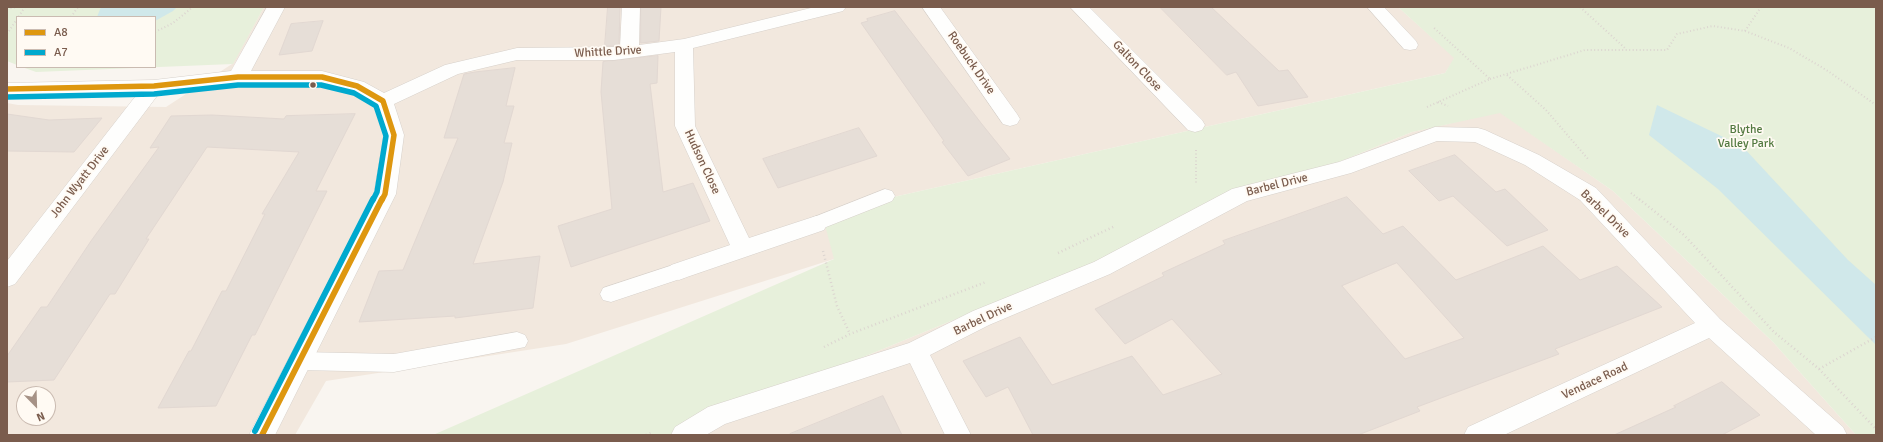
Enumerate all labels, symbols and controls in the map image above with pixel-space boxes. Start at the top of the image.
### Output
legend [16,16,156,68]
text: A8 [54,25,68,40]
street label: Roebuck Drive [944,29,998,97]
street label: Galton Close [1109,38,1165,94]
street label: Whittle Drive [574,43,642,61]
text: A7 [54,45,68,60]
unlabelled marker [308,80,318,90]
park label: Blythe Valley Park [1718,123,1774,151]
street label: Hudson Close [681,127,723,197]
street label: John Wyatt Drive [48,143,112,221]
street label: Barbel Drive [1245,170,1309,200]
street label: Barbel Drive [1577,187,1633,241]
street label: Barbel Drive [951,299,1015,339]
street label: Vendace Road [1560,359,1630,403]
north arrow [16,386,56,426]
text: N [34,409,47,424]

